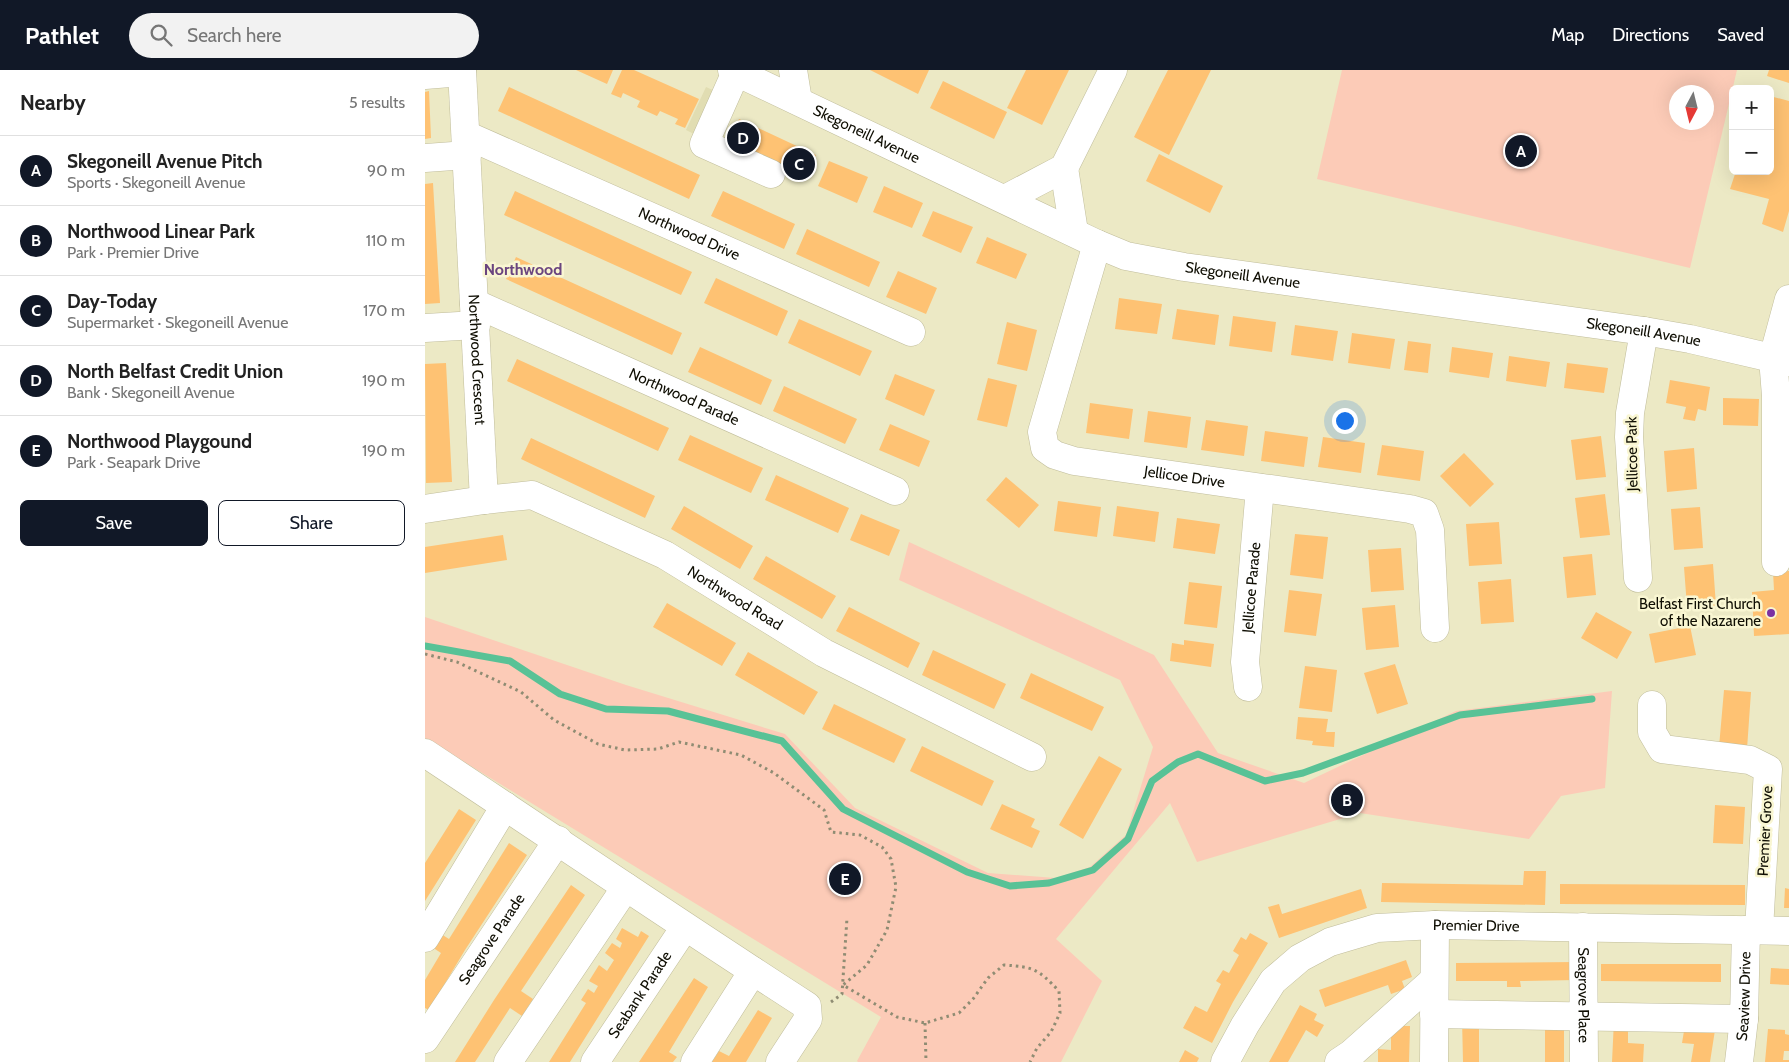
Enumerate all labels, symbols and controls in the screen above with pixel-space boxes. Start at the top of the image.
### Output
search box [129,13,479,58]
text: Pathlet [25,21,99,50]
icon: search [147,21,175,49]
text: Search here [187,24,281,47]
text: Map [1551,24,1584,46]
text: Directions [1612,24,1689,46]
text: Saved [1717,24,1764,46]
north arrow [1669,85,1714,130]
map controls [1729,85,1774,175]
button: + [1729,85,1774,130]
text: Nearby [20,90,86,115]
text: 5 results [349,93,405,112]
street label: Skegoneill Avenue [810,101,923,167]
pin: D [727,119,759,157]
button: − [1729,130,1774,175]
pin: A [1505,132,1537,170]
pin: C [783,145,815,183]
text: Skegoneill Avenue Pitch [67,150,263,173]
text: A [31,161,41,180]
text: 90 m [367,161,405,180]
text: Sports · Skegoneill Avenue [67,173,245,192]
street label: Northwood Drive [636,203,743,264]
text: Northwood Linear Park [67,220,255,243]
text: B [31,231,41,250]
text: 110 m [366,231,405,250]
text: Park · Premier Drive [67,243,199,262]
street label: Skegoneill Avenue [1184,258,1302,292]
district label: Northwood [484,260,562,279]
text: Day-Today [67,290,157,313]
street label: Northwood Crescent [464,294,489,425]
text: C [31,301,41,320]
text: 170 m [363,301,405,320]
text: Supermarket · Skegoneill Avenue [67,313,288,332]
street label: Skegoneill Avenue [1585,314,1703,350]
text: North Belfast Credit Union [67,360,283,383]
street label: Northwood Parade [626,364,742,429]
text: D [30,371,42,390]
text: 190 m [362,371,405,390]
text: Bank · Skegoneill Avenue [67,383,235,402]
your location [1332,408,1358,434]
street label: Jellicoe Park [1622,416,1642,492]
text: Northwood Playgound [67,430,252,453]
text: E [31,441,41,460]
text: 190 m [362,441,405,460]
text: Park · Seapark Drive [67,453,200,472]
street label: Jellicoe Drive [1142,462,1226,492]
button: Save [20,500,208,546]
button: Share [218,500,405,546]
street label: Jellicoe Parade [1238,541,1264,635]
street label: Northwood Road [684,562,786,634]
place label: Belfast First Church of the Nazarene [1639,595,1761,630]
marker: Belfast First Church of the Nazarene [1765,607,1777,619]
pin: B [1331,781,1363,819]
street label: Premier Grove [1754,785,1776,877]
pin: E [829,860,861,898]
street label: Seagrove Parade [455,890,529,988]
street label: Premier Drive [1433,916,1520,935]
street label: Seabank Parade [604,947,676,1042]
street label: Seagrove Place [1574,947,1593,1043]
street label: Seaview Drive [1733,951,1755,1042]

